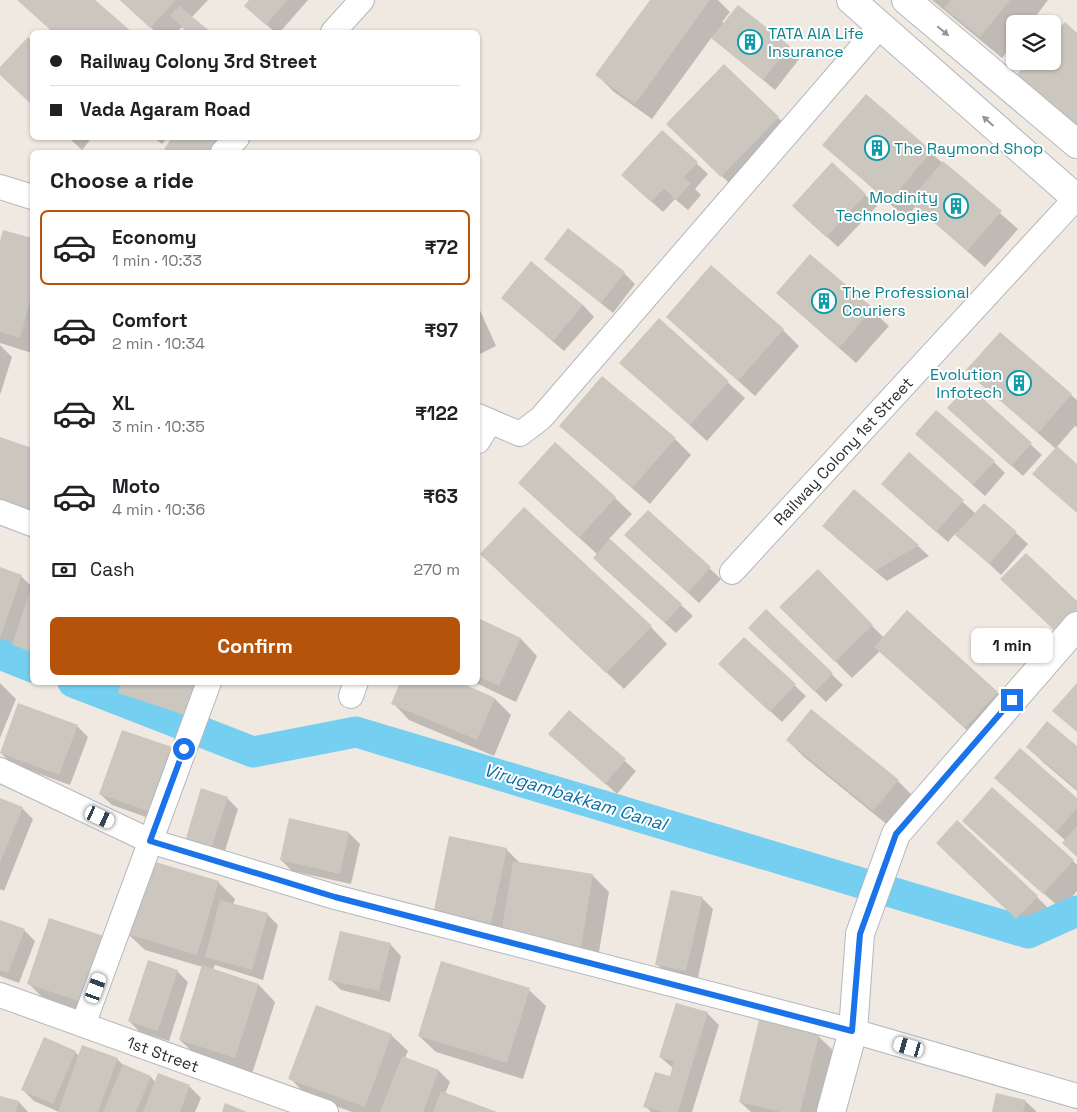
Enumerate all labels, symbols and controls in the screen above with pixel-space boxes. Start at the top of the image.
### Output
map controls [1006,15,1061,70]
button: layers [1006,15,1061,70]
place label: TATA AIA Life Insurance [768,23,864,62]
one-way arrow [936,26,949,37]
building icon: TATA AIA Life Insurance [737,29,763,55]
text: Railway Colony 3rd Street [80,49,317,74]
text: Vada Agaram Road [80,97,251,122]
one-way arrow [982,115,995,126]
building icon: The Raymond Shop [864,135,890,161]
place label: The Raymond Shop [894,138,1043,159]
text: Choose a ride [50,166,194,194]
place label: Modinity Technologies [836,187,938,226]
building icon: Modinity Technologies [943,193,969,219]
icon: car [52,225,97,270]
text: Economy [112,225,196,250]
text: ₹72 [424,235,458,260]
text: 1 min · 10:33 [112,250,202,271]
place label: The Professional Couriers [842,282,970,321]
building icon: The Professional Couriers [811,288,837,314]
icon: car [52,308,97,353]
text: Comfort [112,308,188,333]
text: ₹97 [424,318,458,343]
text: 2 min · 10:34 [112,333,205,354]
place label: Evolution Infotech [930,364,1002,403]
building icon: Evolution Infotech [1006,370,1032,396]
street label: Railway Colony 1st Street [769,373,918,530]
icon: car [52,391,97,436]
text: XL [112,391,135,416]
text: ₹122 [415,401,458,426]
text: 3 min · 10:35 [112,416,205,437]
icon: car [52,474,97,519]
text: Moto [112,474,160,499]
text: ₹63 [423,484,458,509]
text: 4 min · 10:36 [112,499,205,520]
icon: cash [50,556,78,584]
text: Cash [90,557,135,582]
text: 270 m [413,559,460,580]
button: Confirm [50,617,460,675]
callout: 1 min [971,628,1053,662]
text: 1 min [992,635,1032,656]
route end [1001,689,1023,711]
route start [173,738,195,760]
water label: Virugambakkam Canal [481,758,672,836]
car [83,804,116,830]
car [83,971,108,1005]
street label: 1st Street [124,1032,202,1077]
car [892,1036,925,1058]

